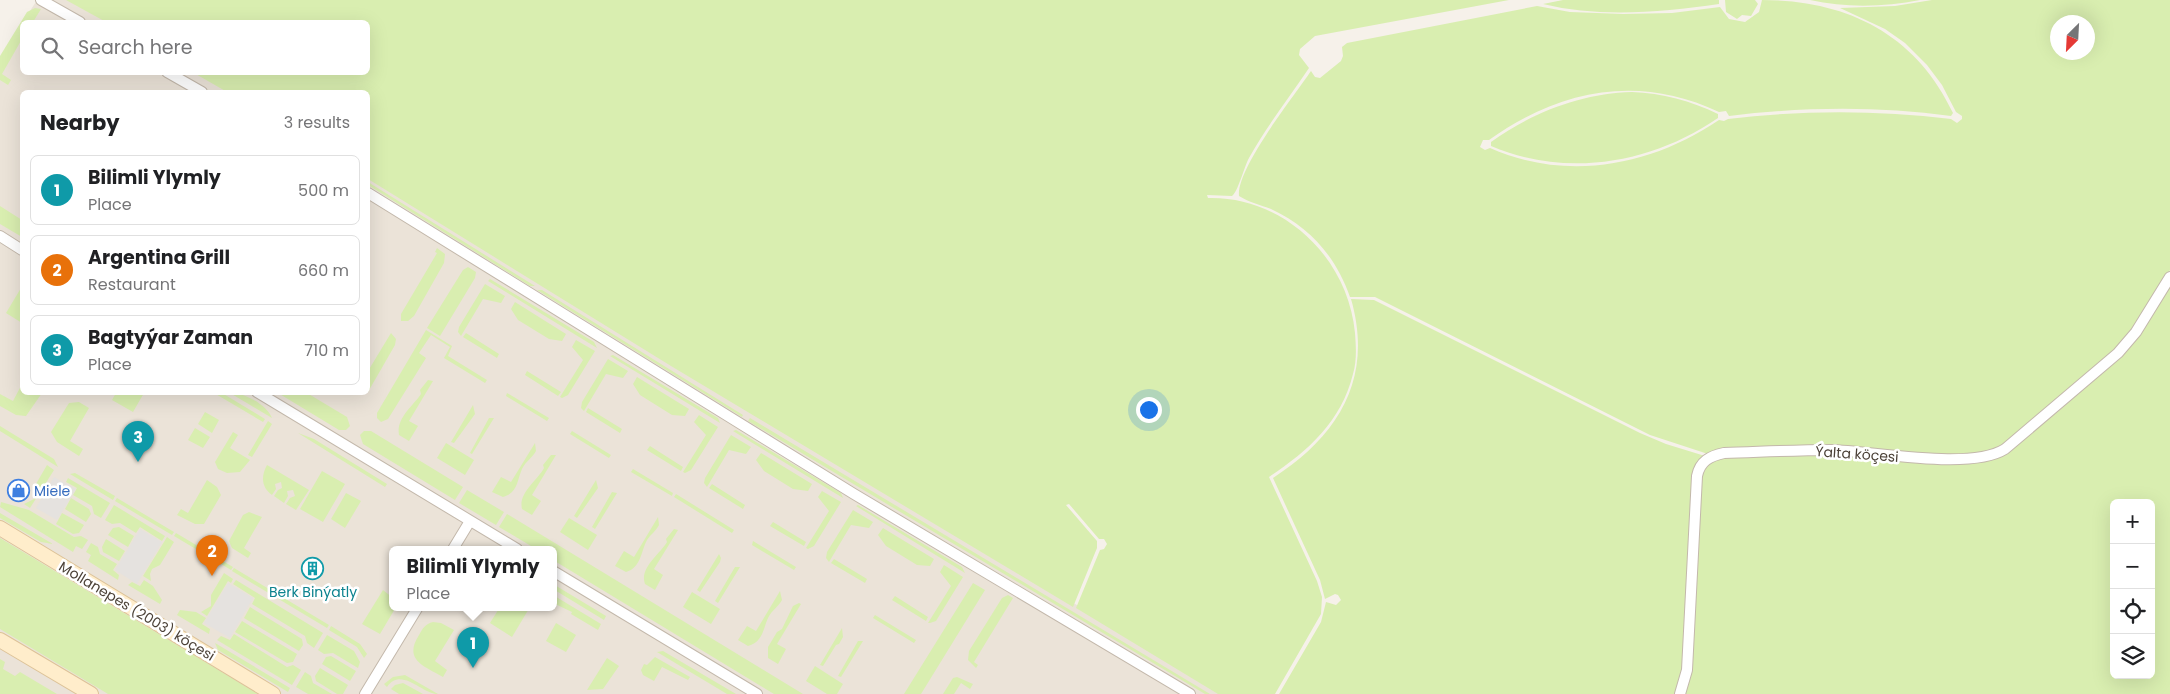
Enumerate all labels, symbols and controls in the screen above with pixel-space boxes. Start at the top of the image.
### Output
north arrow [2050,15,2095,60]
search box [20,20,370,75]
icon: search [38,34,66,62]
text: Search here [78,34,192,61]
text: Nearby [40,108,120,137]
text: 3 results [284,111,350,134]
text: Bilimli Ylymly [88,164,221,191]
text: 1 [54,179,60,202]
text: 500 m [298,179,349,202]
text: Place [88,193,132,216]
text: Argentina Grill [88,244,230,271]
text: 2 [52,259,62,282]
text: 660 m [298,259,349,282]
text: Restaurant [88,273,176,296]
text: Bagtyýar Zaman [88,324,253,351]
text: 3 [52,339,62,362]
text: 710 m [304,339,349,362]
text: Place [88,353,132,376]
your location [1136,397,1162,423]
pin: 3 [122,421,154,462]
street label: Ýalta köçesi [1815,441,1899,467]
shop icon: Miele [6,479,30,503]
place label: Miele [34,481,71,501]
map controls [2110,499,2155,679]
button: + [2110,499,2155,544]
pin: 2 [196,535,228,576]
button: − [2110,544,2155,589]
popup [389,546,557,611]
text: Bilimli Ylymly [407,553,539,580]
street label: Mollanepes (2003) köçesi [55,556,219,666]
building icon: Berk Binýatly [301,557,325,581]
place label: Berk Binýatly [269,582,357,602]
text: Place [407,582,450,605]
button: locate [2110,589,2155,634]
pin: 1 [457,627,489,668]
button: layers [2110,634,2155,679]

